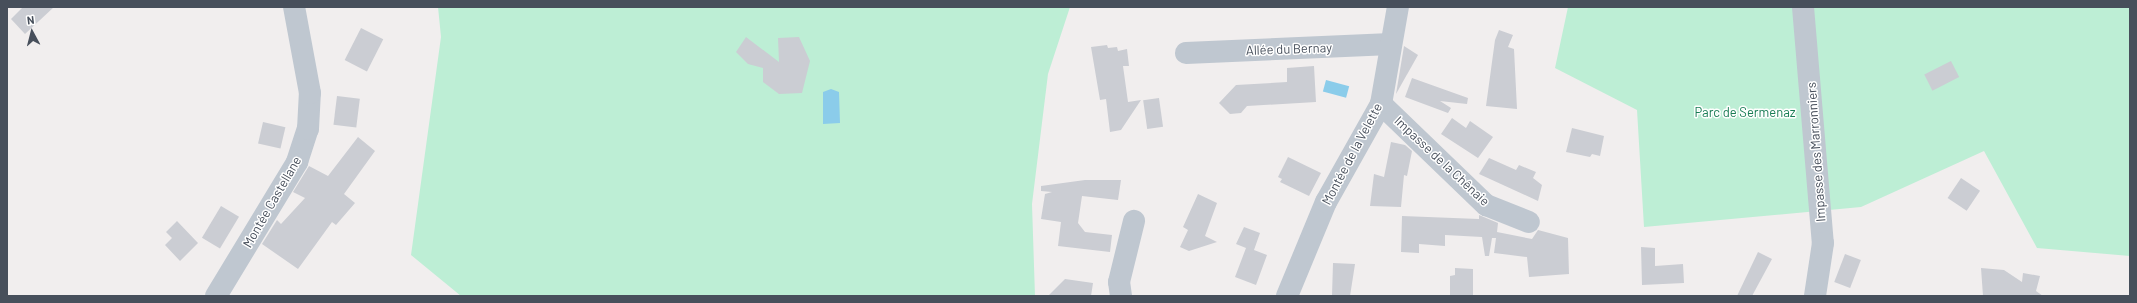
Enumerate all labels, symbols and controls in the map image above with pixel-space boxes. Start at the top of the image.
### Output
north arrow [12,12,52,52]
text: N [26,13,35,26]
street label: Allée du Bernay [1246,40,1332,58]
street label: Impasse des Marronniers [1803,82,1829,222]
street label: Montée de la Velette [1319,100,1385,208]
park label: Parc de Sermenaz [1694,104,1796,120]
street label: Impasse de la Chênaie [1391,113,1493,209]
street label: Montée Castellane [239,154,305,250]

